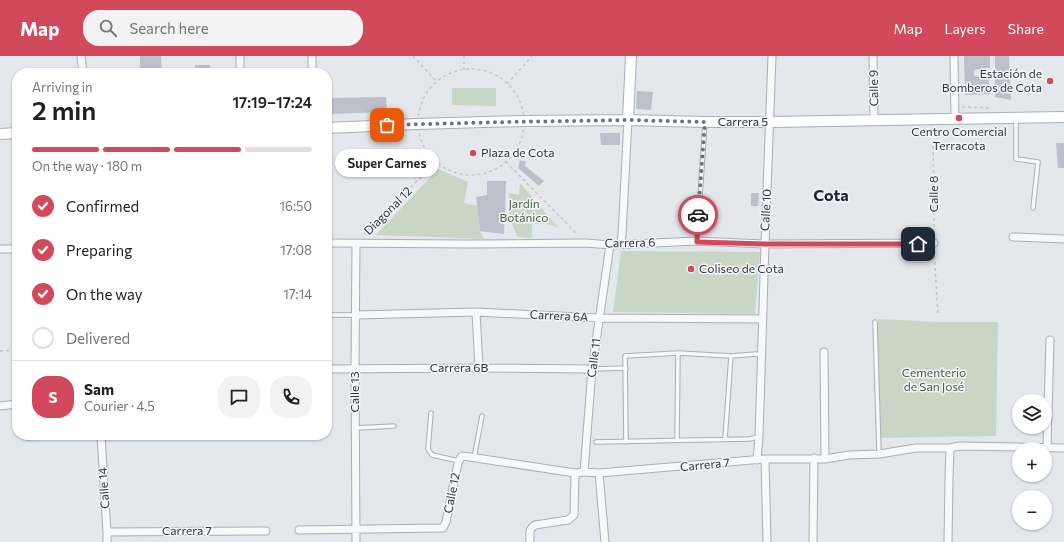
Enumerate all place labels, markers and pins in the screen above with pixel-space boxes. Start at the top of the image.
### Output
place label: Estación de Bomberos de Cota [942,66,1042,94]
marker: Estación de Bomberos de Cota [1045,76,1055,86]
pin [370,108,404,142]
marker: Centro Comercial Terracota [954,113,964,123]
place label: Centro Comercial Terracota [911,124,1007,152]
place label: Plaza de Cota [481,145,554,159]
marker: Plaza de Cota [468,148,478,158]
callout: Super Carnes [335,149,439,177]
pin [901,227,935,261]
place label: Coliseo de Cota [699,261,784,275]
marker: Coliseo de Cota [686,264,696,274]

